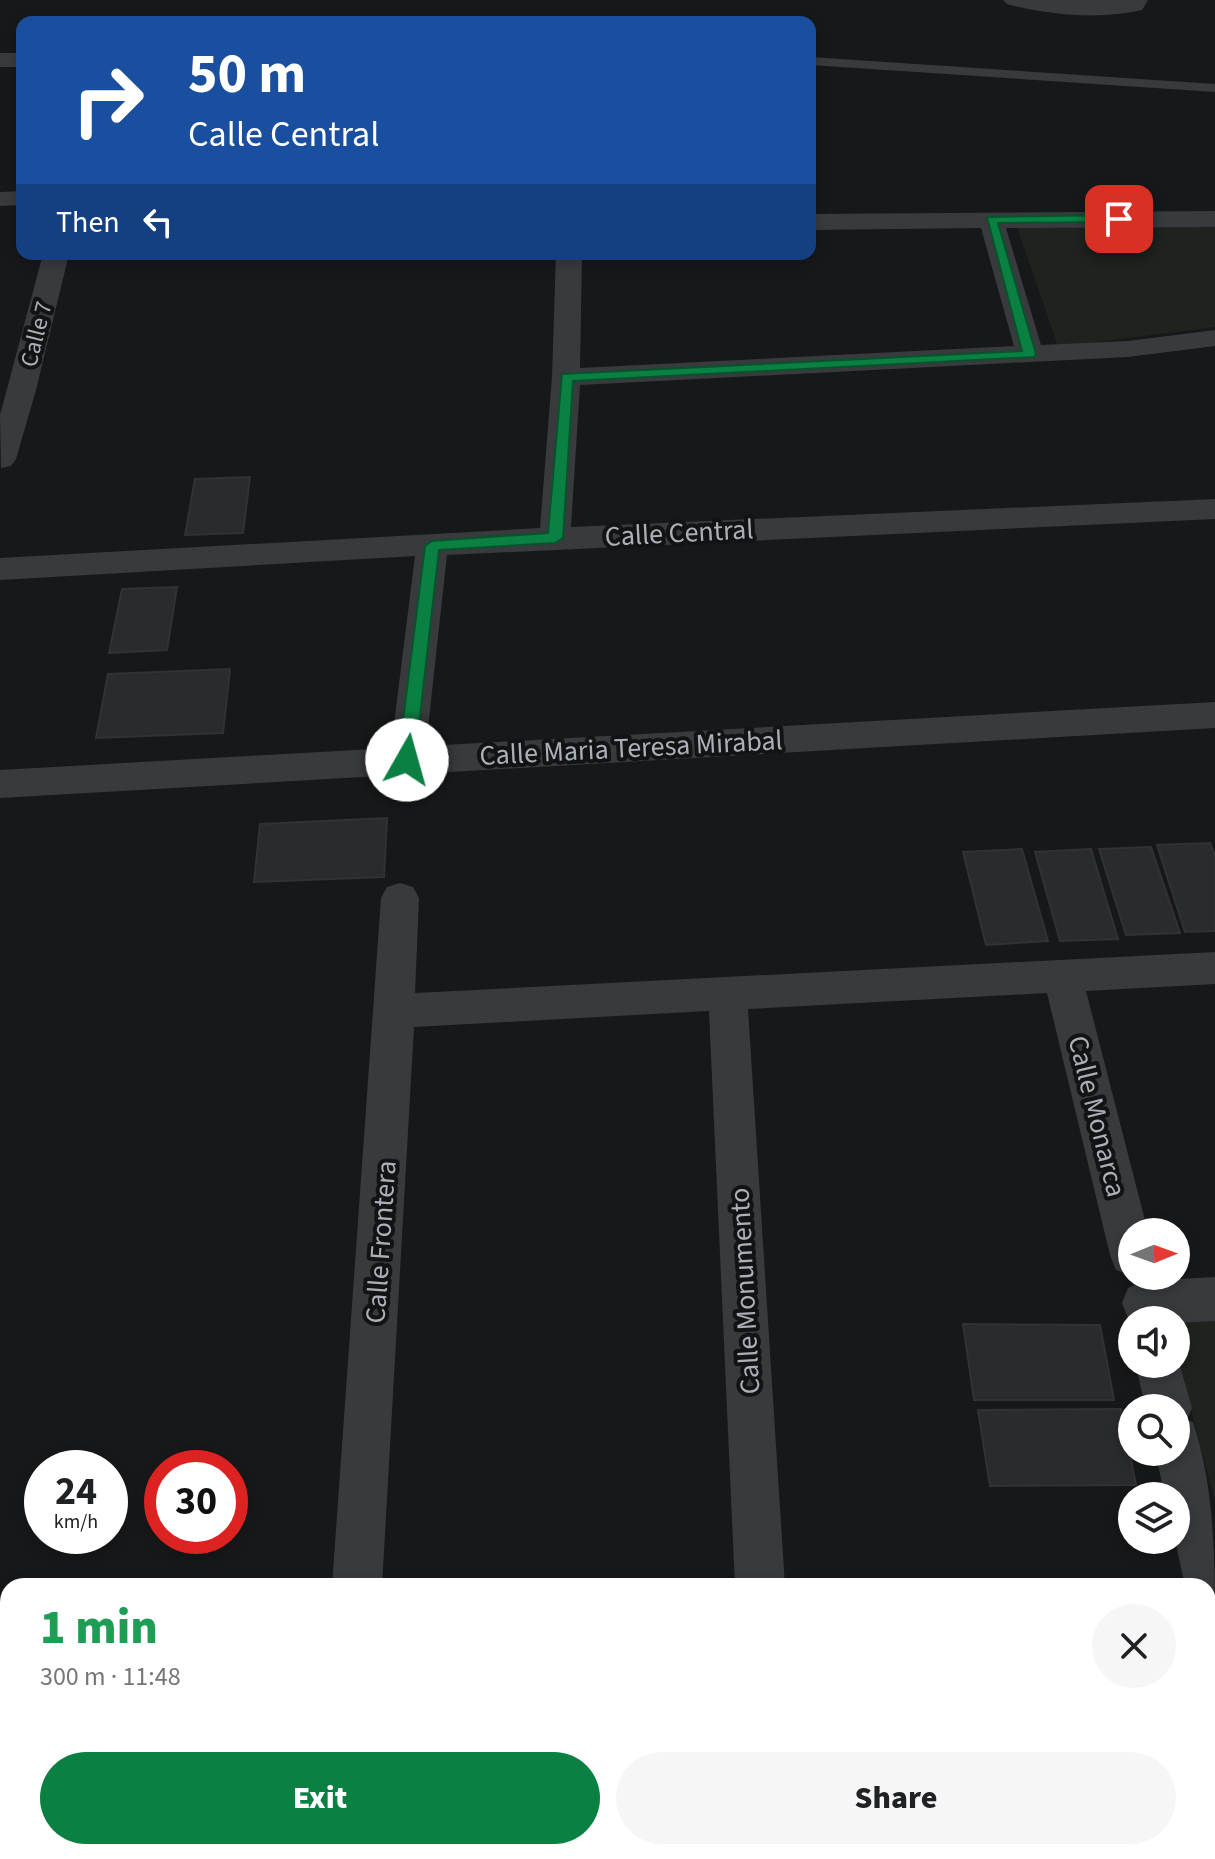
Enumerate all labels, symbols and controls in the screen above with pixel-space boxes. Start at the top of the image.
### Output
text: 50 m [188,35,306,114]
icon: right [56,48,160,152]
text: Calle Central [188,109,379,160]
pin [1085,185,1153,253]
icon: arrive [1097,197,1141,241]
icon: left [136,200,180,244]
text: Then [56,201,120,244]
street label: Calle 7 [11,298,62,371]
street label: Calle Central [604,509,754,557]
position arrow [365,718,449,802]
street label: Calle Maria Teresa Mirabal [479,720,784,776]
street label: Calle Monarca [1058,1031,1136,1201]
street label: Calle Frontera [355,1159,407,1325]
street label: Calle Monumento [720,1187,770,1395]
north arrow [1118,1218,1190,1290]
map controls [1118,1218,1190,1554]
button: sound [1118,1306,1190,1378]
button: search [1118,1394,1190,1466]
speed limit sign: 30 [144,1450,248,1554]
text: 24 [55,1463,97,1520]
button: layers [1118,1482,1190,1554]
text: km/h [54,1508,98,1536]
text: 1 min [40,1594,158,1662]
button: close [1092,1604,1176,1688]
text: 300 m · 11:48 [40,1658,181,1695]
button: Exit [40,1752,600,1844]
button: Share [616,1752,1176,1844]

